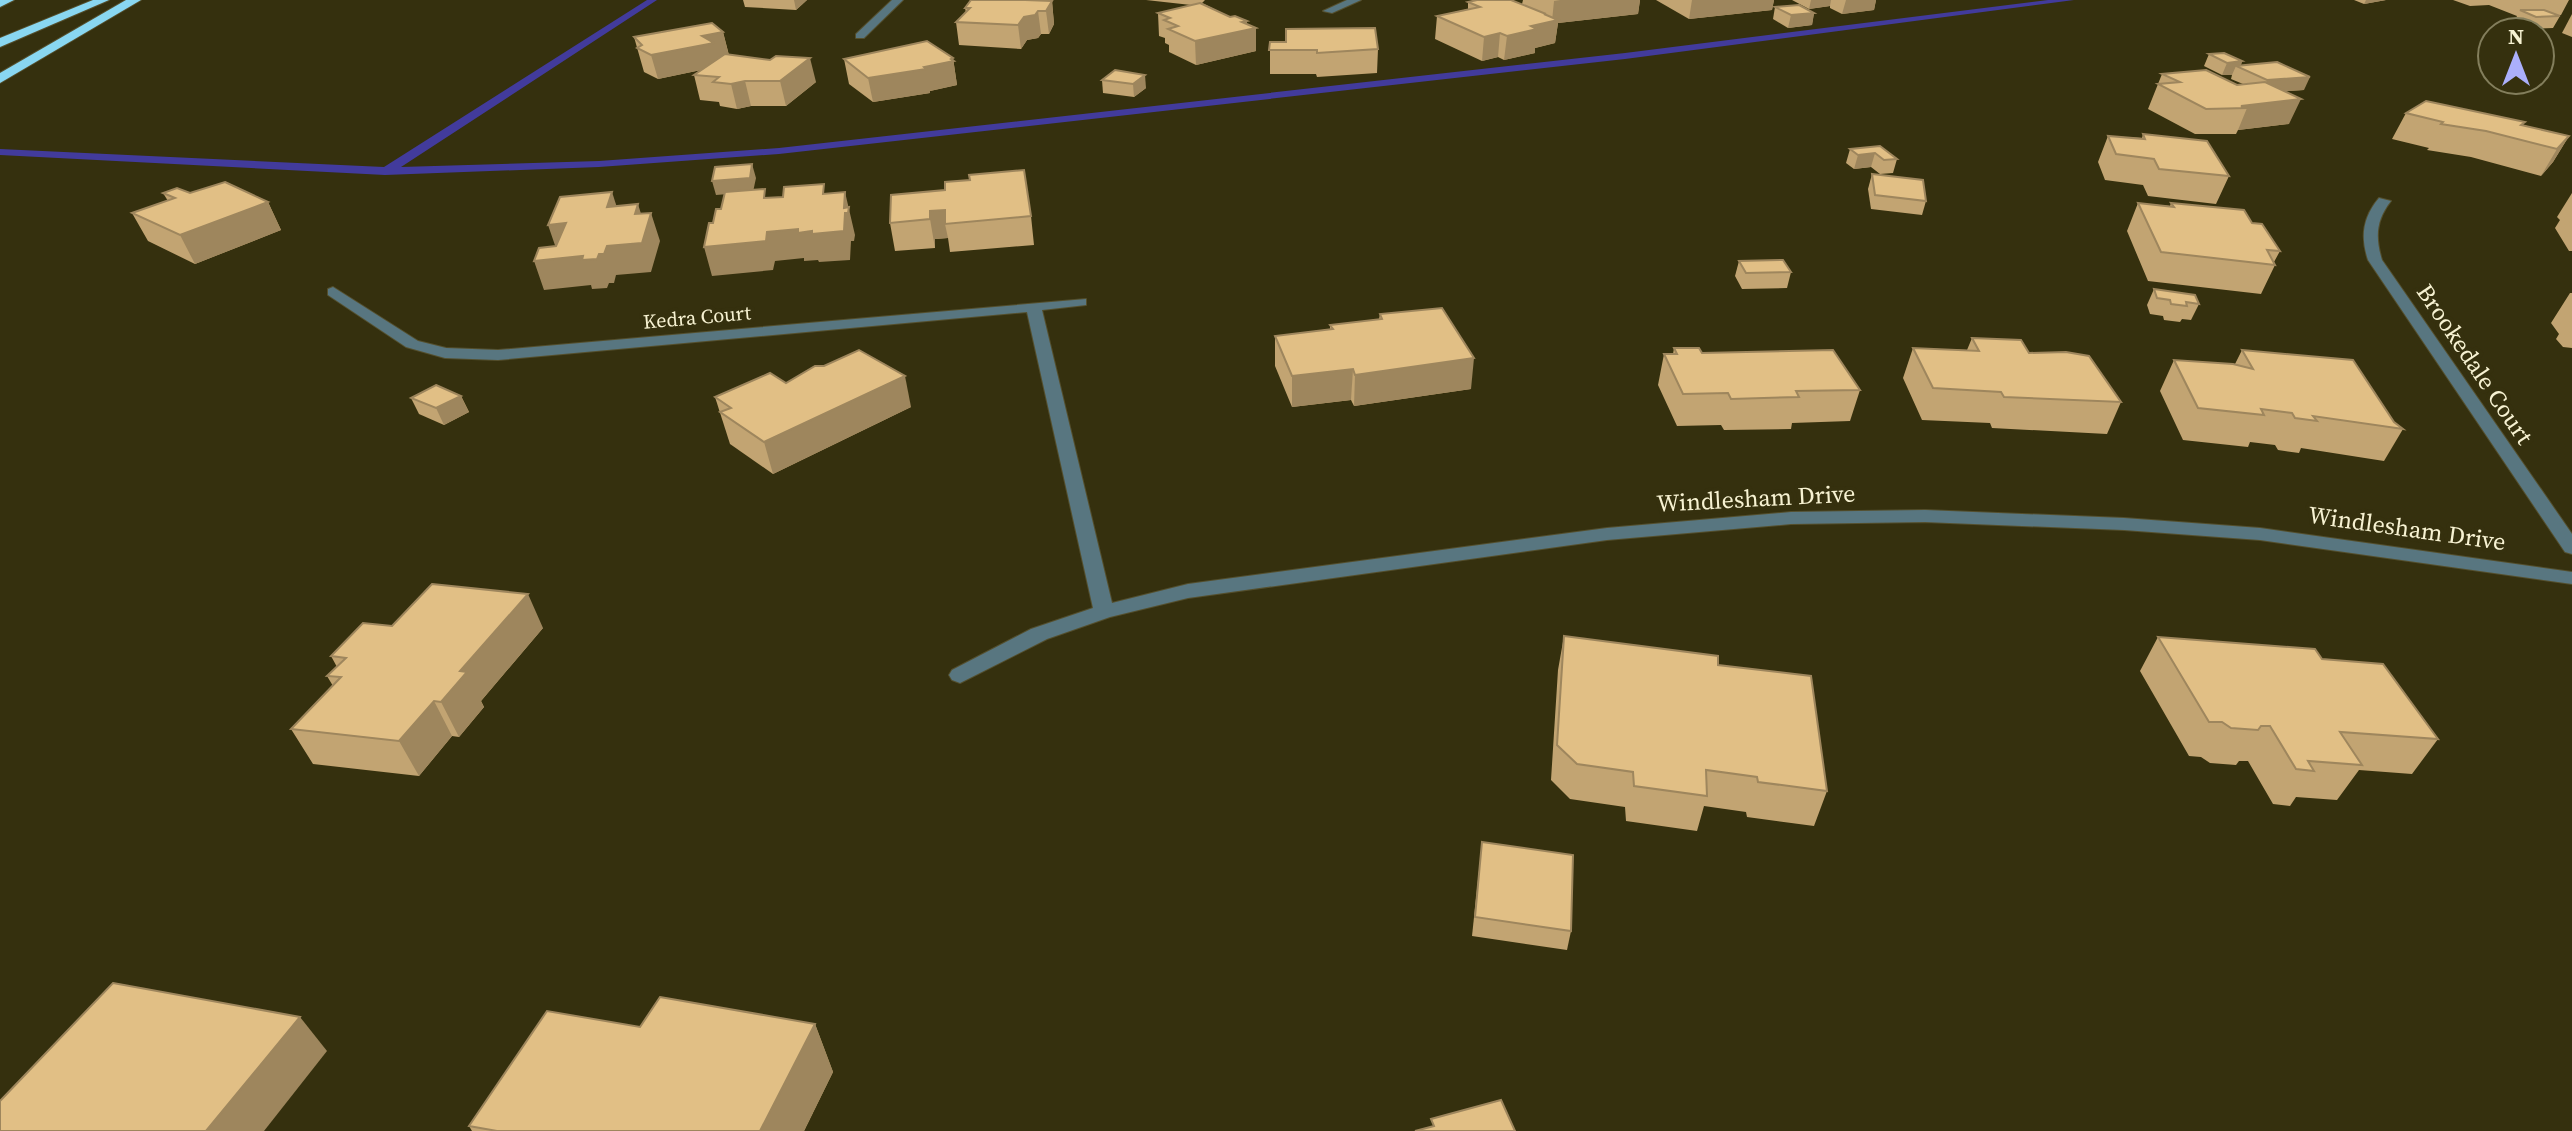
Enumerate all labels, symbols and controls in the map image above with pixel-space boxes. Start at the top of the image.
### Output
north arrow [2476,16,2556,96]
text: N [2508,21,2524,51]
street label: Brookedale Court [2409,277,2541,451]
street label: Kedra Court [642,298,752,336]
street label: Windlesham Drive [1656,476,1856,520]
street label: Windlesham Drive [2306,498,2508,558]

